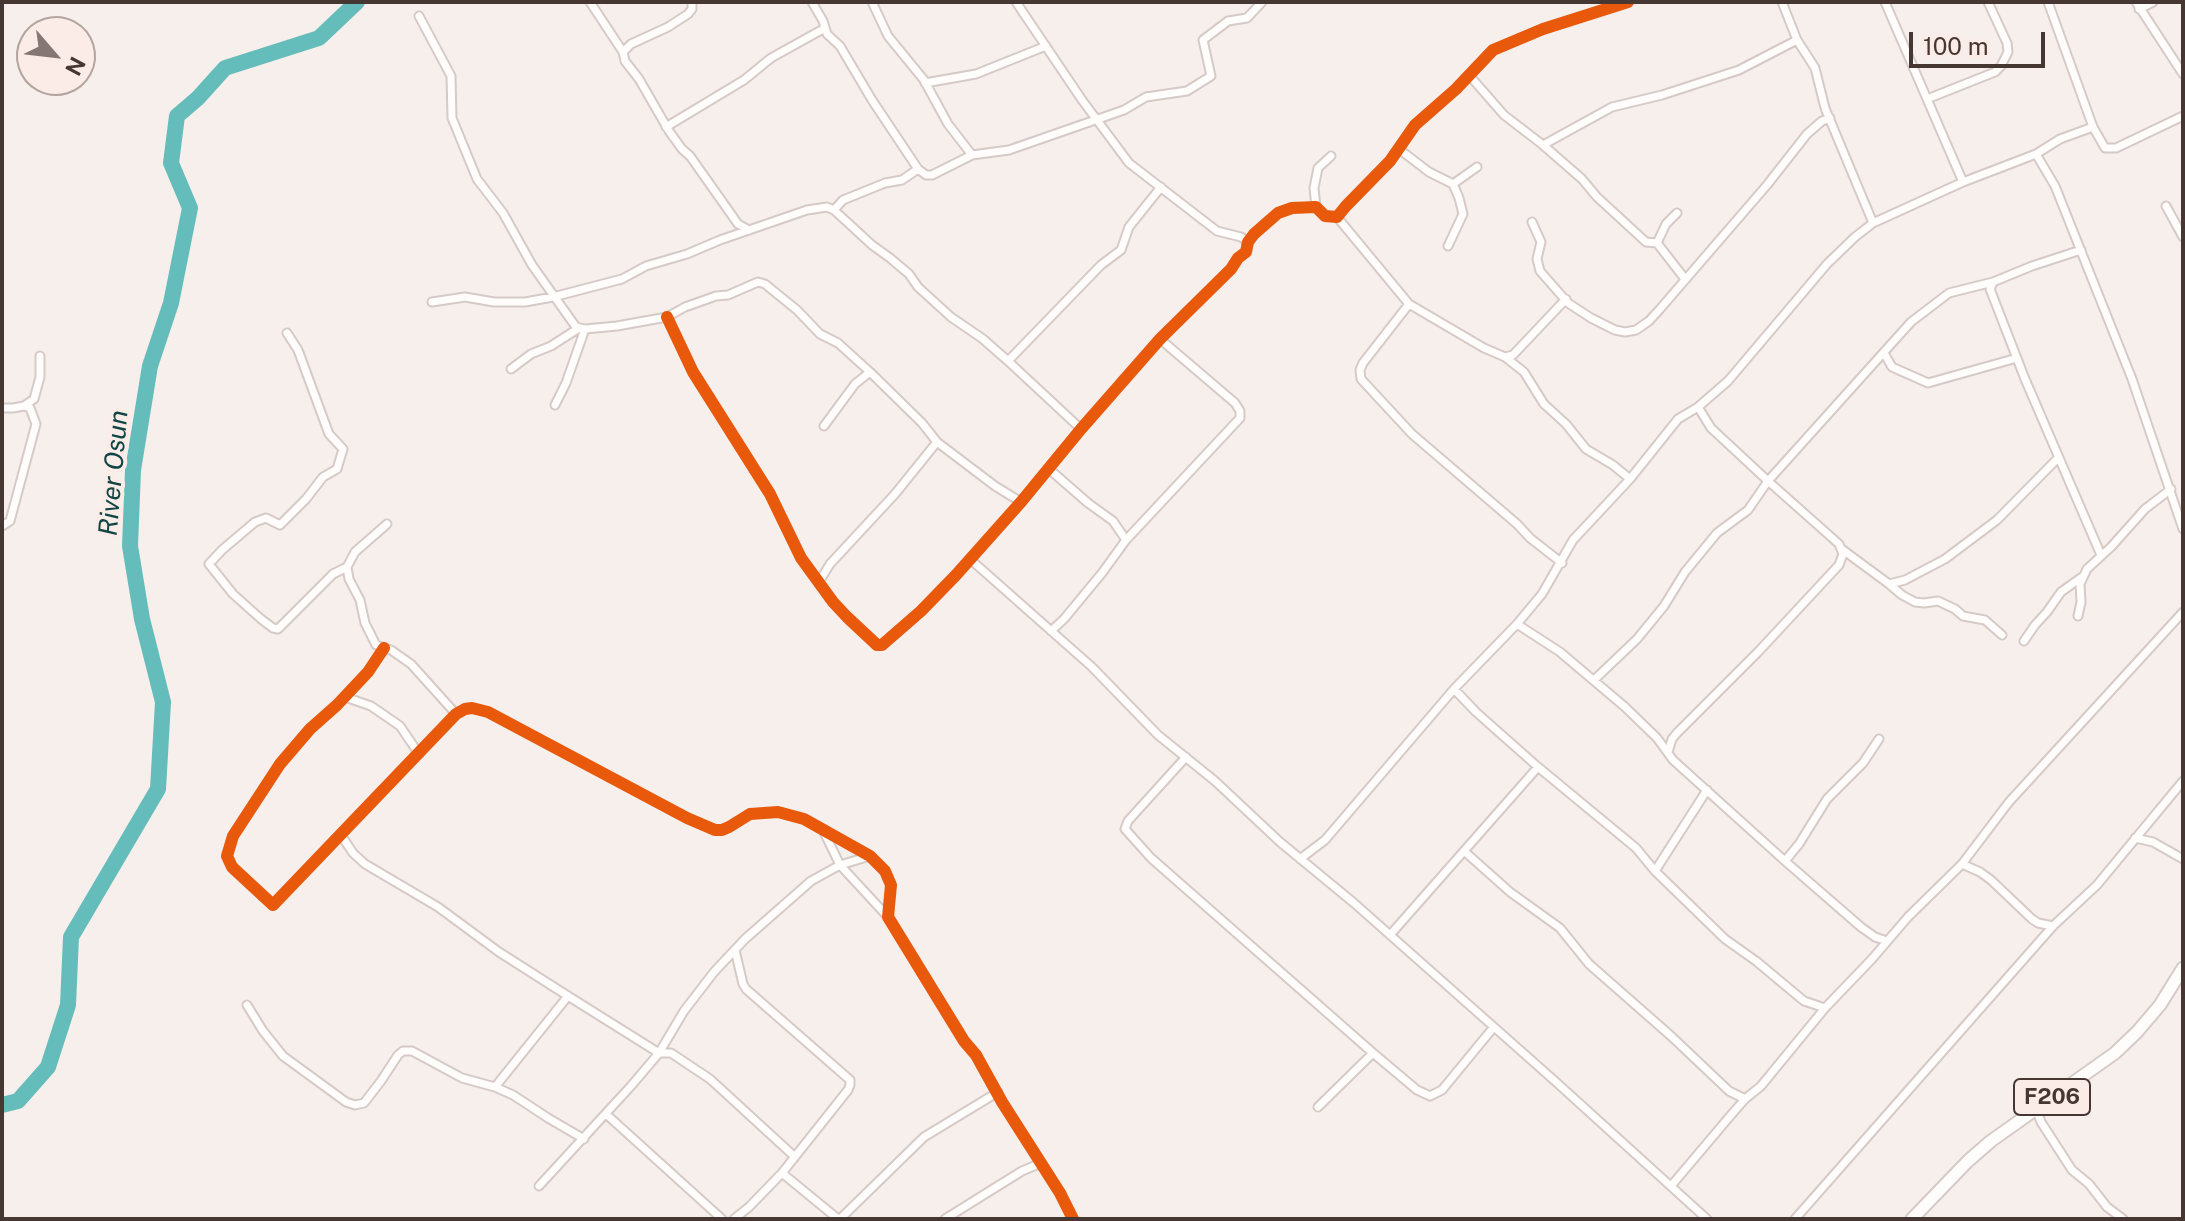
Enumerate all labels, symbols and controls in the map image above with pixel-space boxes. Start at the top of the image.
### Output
north arrow [16,16,96,96]
scale bar [1913,16,2049,66]
text: 100 m [1923,32,1989,60]
text: N [60,53,91,80]
water label: River Osun [93,409,135,537]
road number: F206 [2014,1079,2090,1115]

